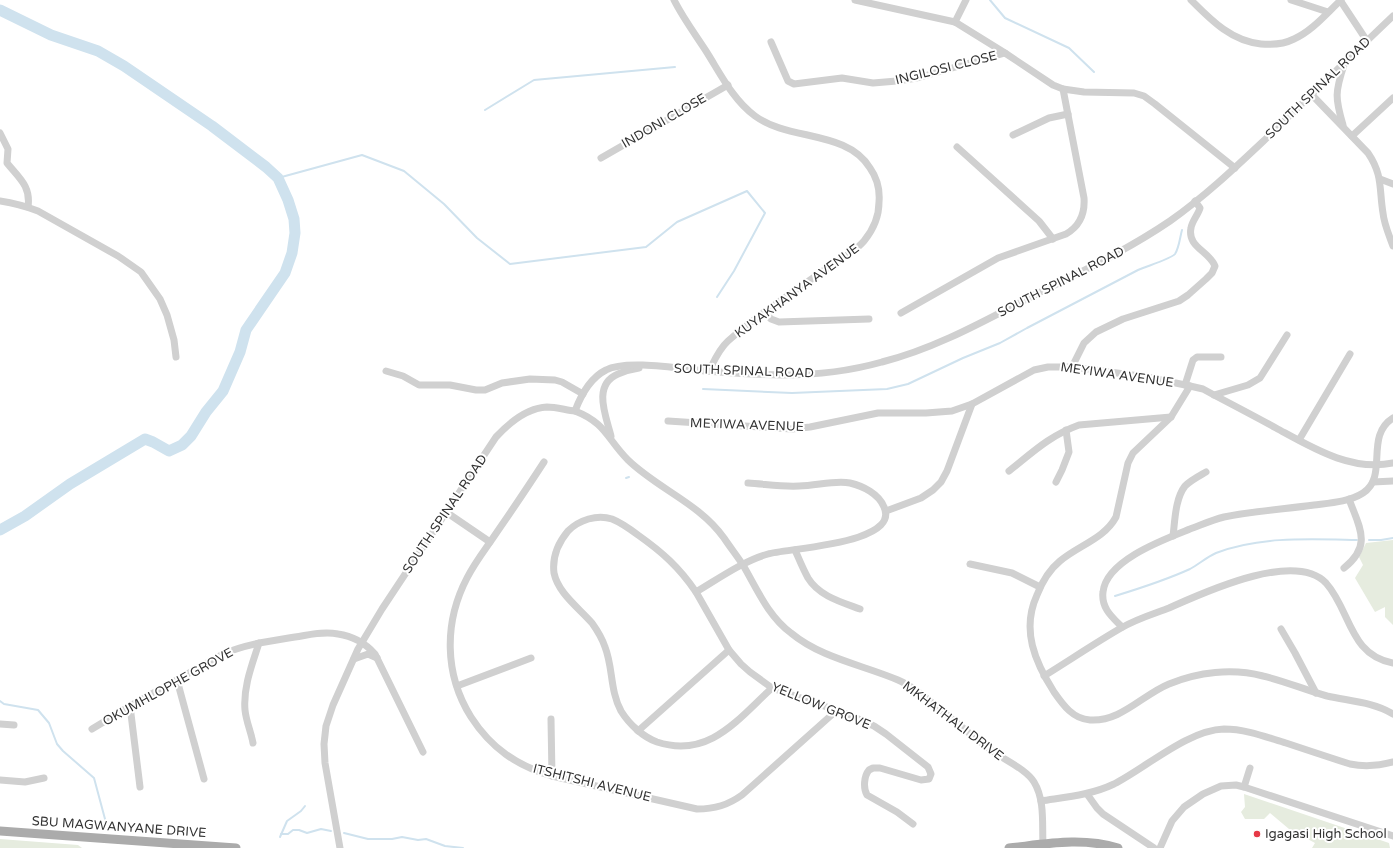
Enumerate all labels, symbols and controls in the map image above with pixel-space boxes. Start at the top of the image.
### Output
street label: SOUTH SPINAL ROAD [1262,33,1374,142]
street label: INGILOSI CLOSE [894,48,998,88]
street label: INDONI CLOSE [619,90,709,152]
street label: KUYAKHANYA AVENUE [732,240,862,342]
street label: SOUTH SPINAL ROAD [995,243,1127,321]
street label: MEYIWA AVENUE [1059,359,1175,391]
street label: SOUTH SPINAL ROAD [674,361,815,381]
street label: MEYIWA AVENUE [690,415,804,435]
street label: SOUTH SPINAL ROAD [399,451,491,577]
street label: OKUMHLOPHE GROVE [100,644,236,730]
street label: MKHATHALI DRIVE [899,678,1007,764]
street label: YELLOW GROVE [769,679,873,733]
street label: ITSHITSHI AVENUE [531,761,653,805]
street label: SBU MAGWANYANE DRIVE [31,813,207,841]
place label: Igagasi High School [1265,826,1387,842]
marker: Igagasi High School [1252,829,1262,839]

